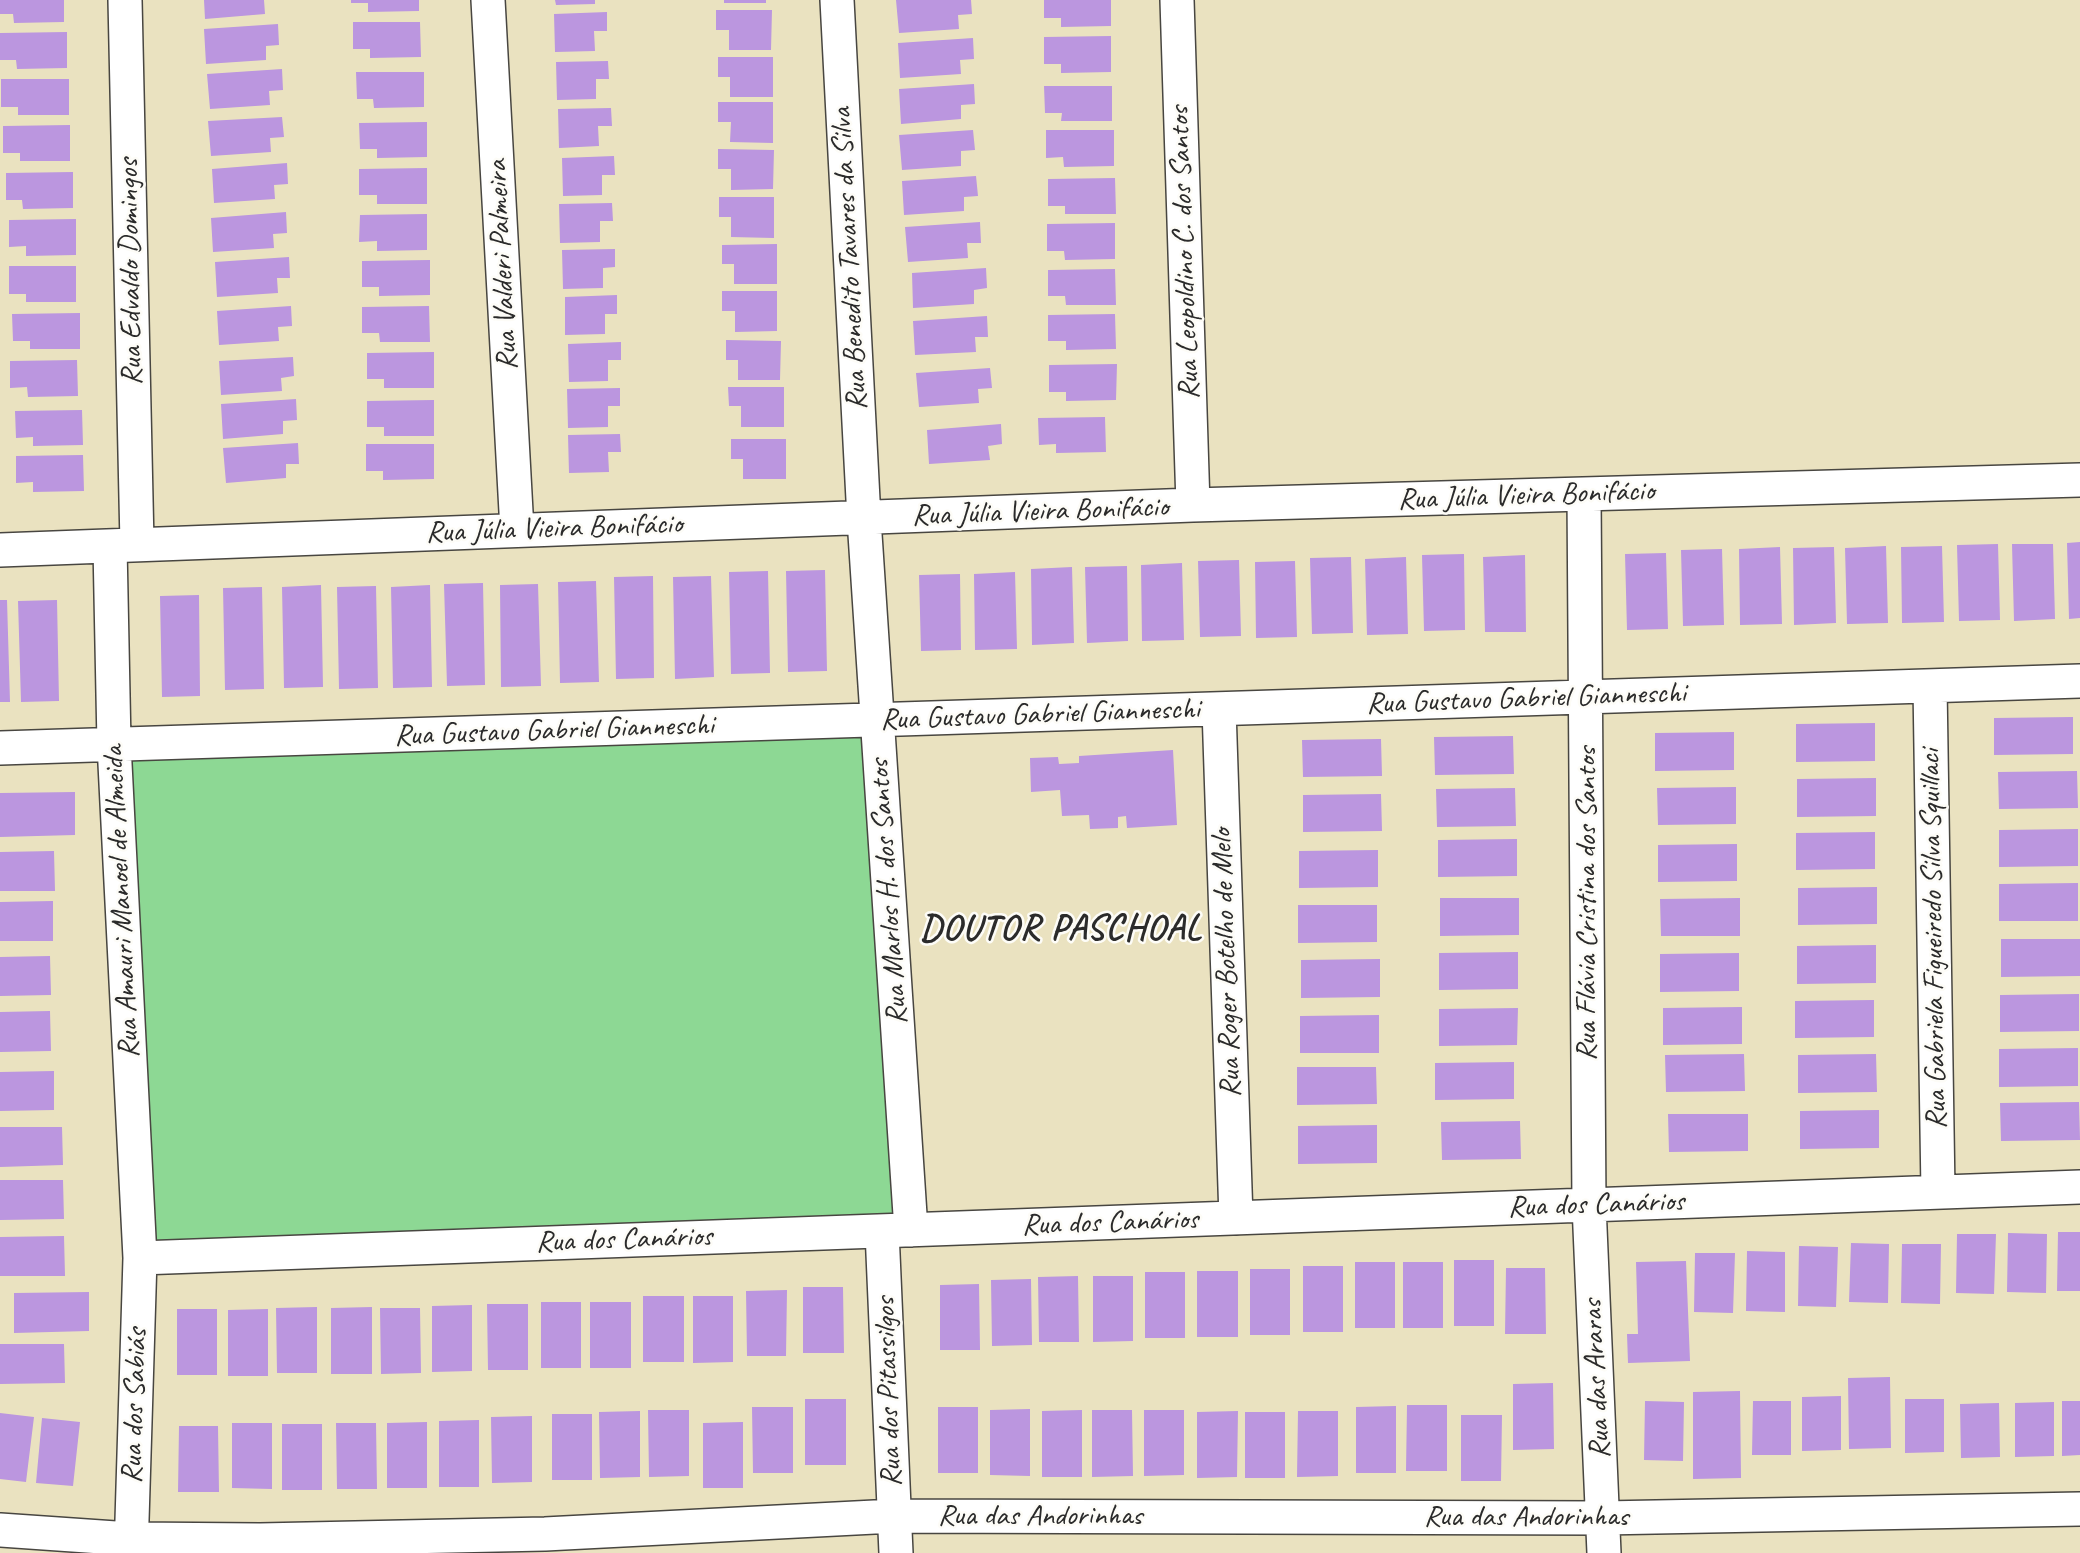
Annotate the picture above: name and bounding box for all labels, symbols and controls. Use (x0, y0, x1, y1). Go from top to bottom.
street label: Rua Leopoldino C. dos Santos (1162, 106, 1208, 400)
street label: Rua Benedito Tavares da Silva (824, 107, 876, 411)
street label: Rua Edvaldo Domingos (111, 158, 151, 386)
street label: Rua Valderi Palmeira (480, 159, 526, 371)
street label: Rua Júlia Vieira Bonifácio (1397, 474, 1655, 518)
street label: Rua Júlia Vieira Bonifácio (911, 490, 1169, 534)
street label: Rua Júlia Vieira Bonifácio (425, 507, 683, 551)
street label: Rua Gustavo Gabriel Gianneschi (1365, 675, 1687, 723)
street label: Rua Gustavo Gabriel Gianneschi (879, 691, 1201, 739)
street label: Rua Gustavo Gabriel Gianneschi (393, 707, 715, 755)
street label: Rua Amauri Manoel de Almeida (96, 745, 148, 1059)
street label: Rua Flávia Cristina dos Santos (1569, 747, 1605, 1061)
street label: Rua Gabriela Figueiredo Silva Squillaci (1913, 749, 1955, 1129)
street label: Rua Marlos H. dos Santos (862, 758, 916, 1026)
street label: Rua Roger Botelho de Melo (1204, 828, 1250, 1098)
district label: DOUTOR PASCHOAL (921, 908, 1201, 952)
street label: Rua dos Canários (1507, 1184, 1685, 1226)
street label: Rua dos Canários (1021, 1202, 1199, 1244)
street label: Rua dos Canários (535, 1219, 713, 1261)
street label: Rua dos Pitassilgos (868, 1296, 910, 1488)
street label: Rua das Araras (1575, 1298, 1619, 1460)
street label: Rua dos Sabiás (114, 1328, 156, 1484)
street label: Rua das Andorinhas (938, 1498, 1142, 1534)
street label: Rua das Andorinhas (1424, 1499, 1628, 1535)

